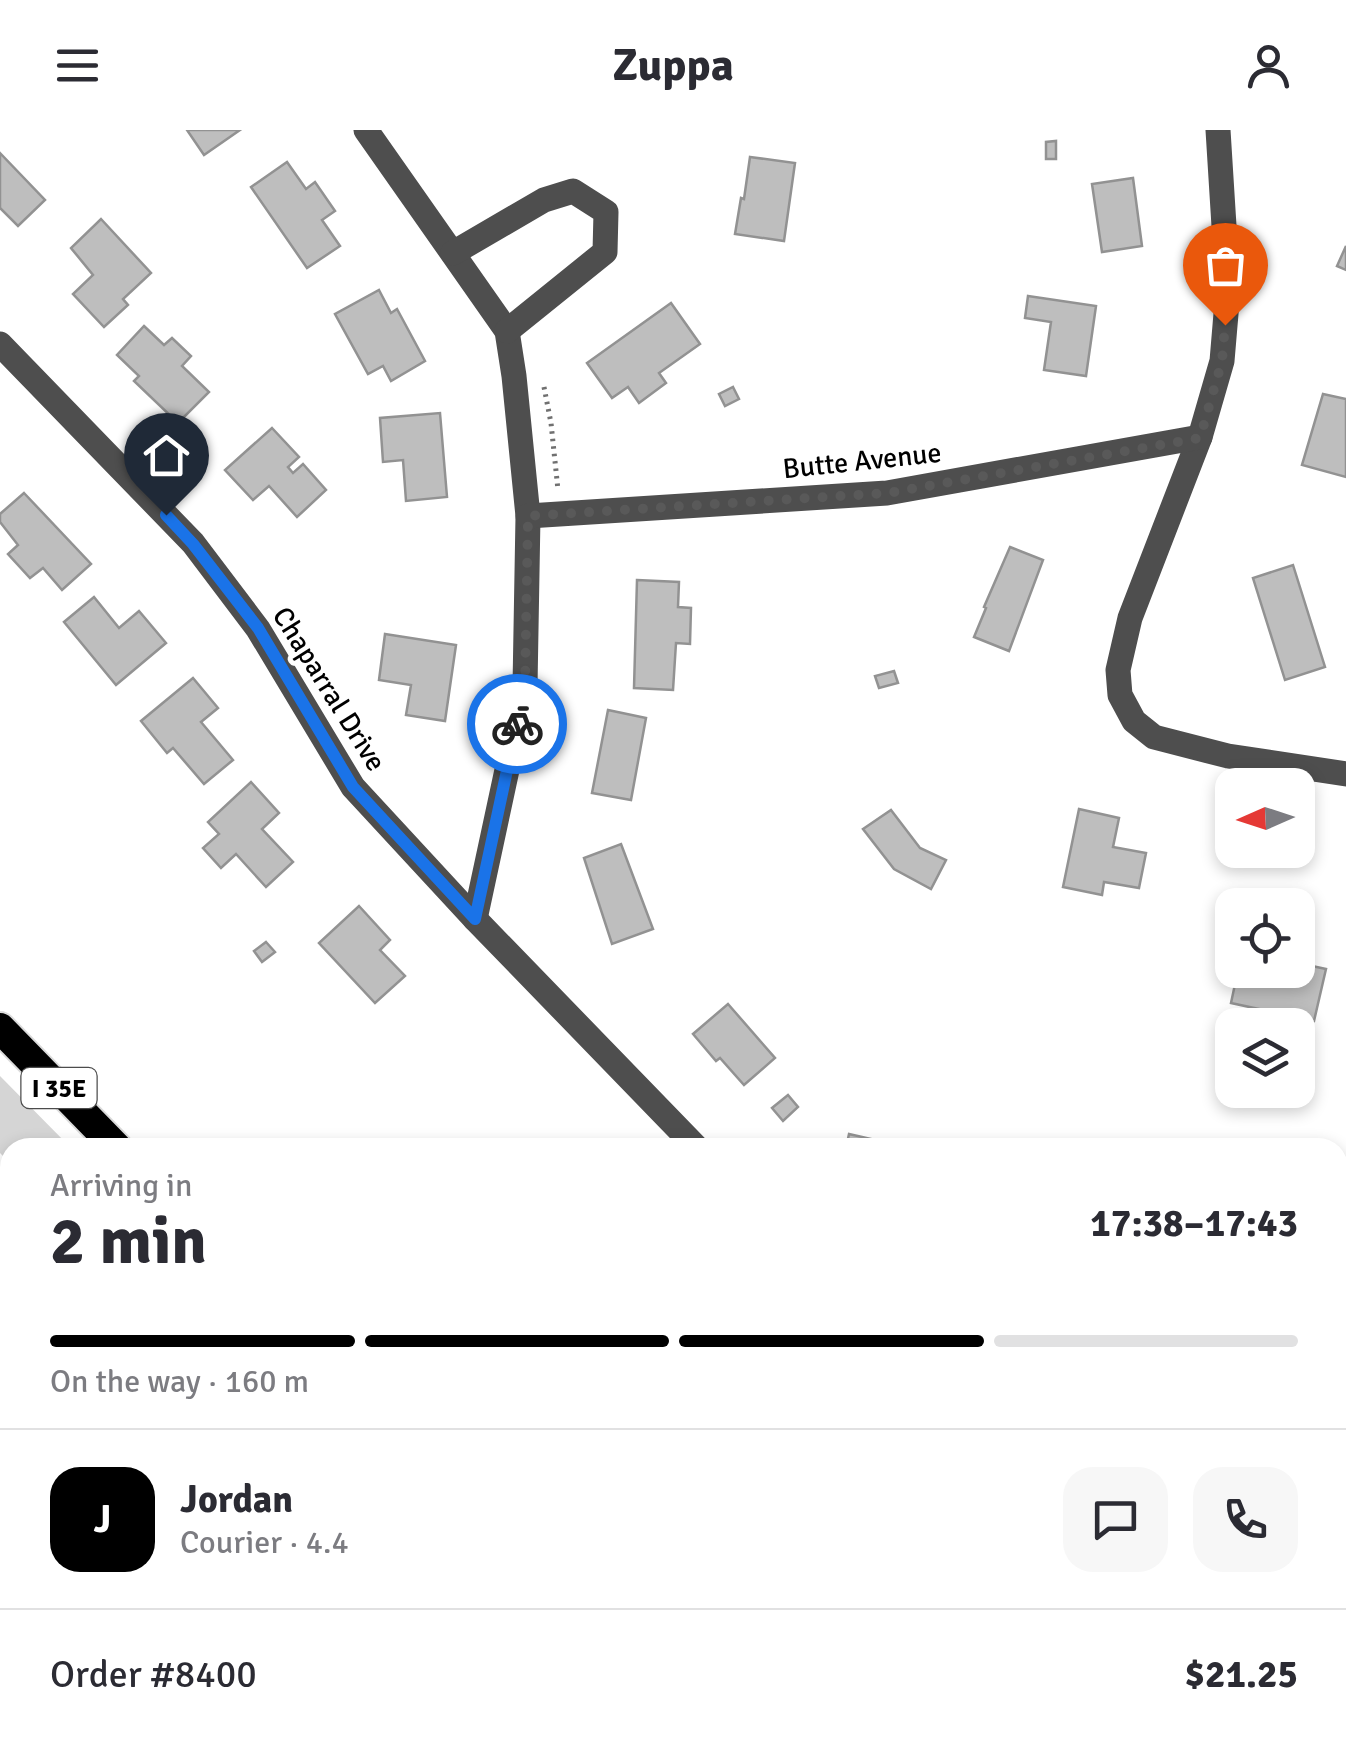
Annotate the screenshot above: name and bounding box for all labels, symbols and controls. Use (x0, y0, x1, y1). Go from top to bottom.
icon: menu (50, 38, 105, 93)
text: Zuppa (612, 38, 734, 93)
icon: person (1241, 38, 1296, 93)
pin (1183, 223, 1268, 326)
icon: bag (1198, 238, 1253, 293)
pin (124, 413, 209, 516)
icon: home (139, 428, 194, 483)
street label: Butte Avenue (781, 436, 943, 486)
street label: Chaparral Drive (265, 601, 393, 777)
courier (467, 674, 567, 774)
icon: bike (490, 697, 545, 752)
north arrow (1215, 768, 1315, 868)
map controls (1215, 768, 1315, 1108)
button: locate (1215, 888, 1315, 988)
button: layers (1215, 1008, 1315, 1108)
road number: I 35E (22, 1068, 96, 1108)
text: Arriving in (50, 1166, 192, 1205)
text: 17:38–17:43 (1090, 1200, 1298, 1247)
text: 2 min (50, 1202, 207, 1282)
text: On the way · 160 m (50, 1362, 309, 1401)
button: chat (1063, 1467, 1168, 1572)
button: phone (1193, 1467, 1298, 1572)
text: Jordan (180, 1476, 293, 1523)
text: J (94, 1496, 111, 1543)
text: Courier · 4.4 (180, 1523, 349, 1562)
text: Order #8400 (50, 1651, 257, 1698)
text: $21.25 (1185, 1651, 1298, 1698)

